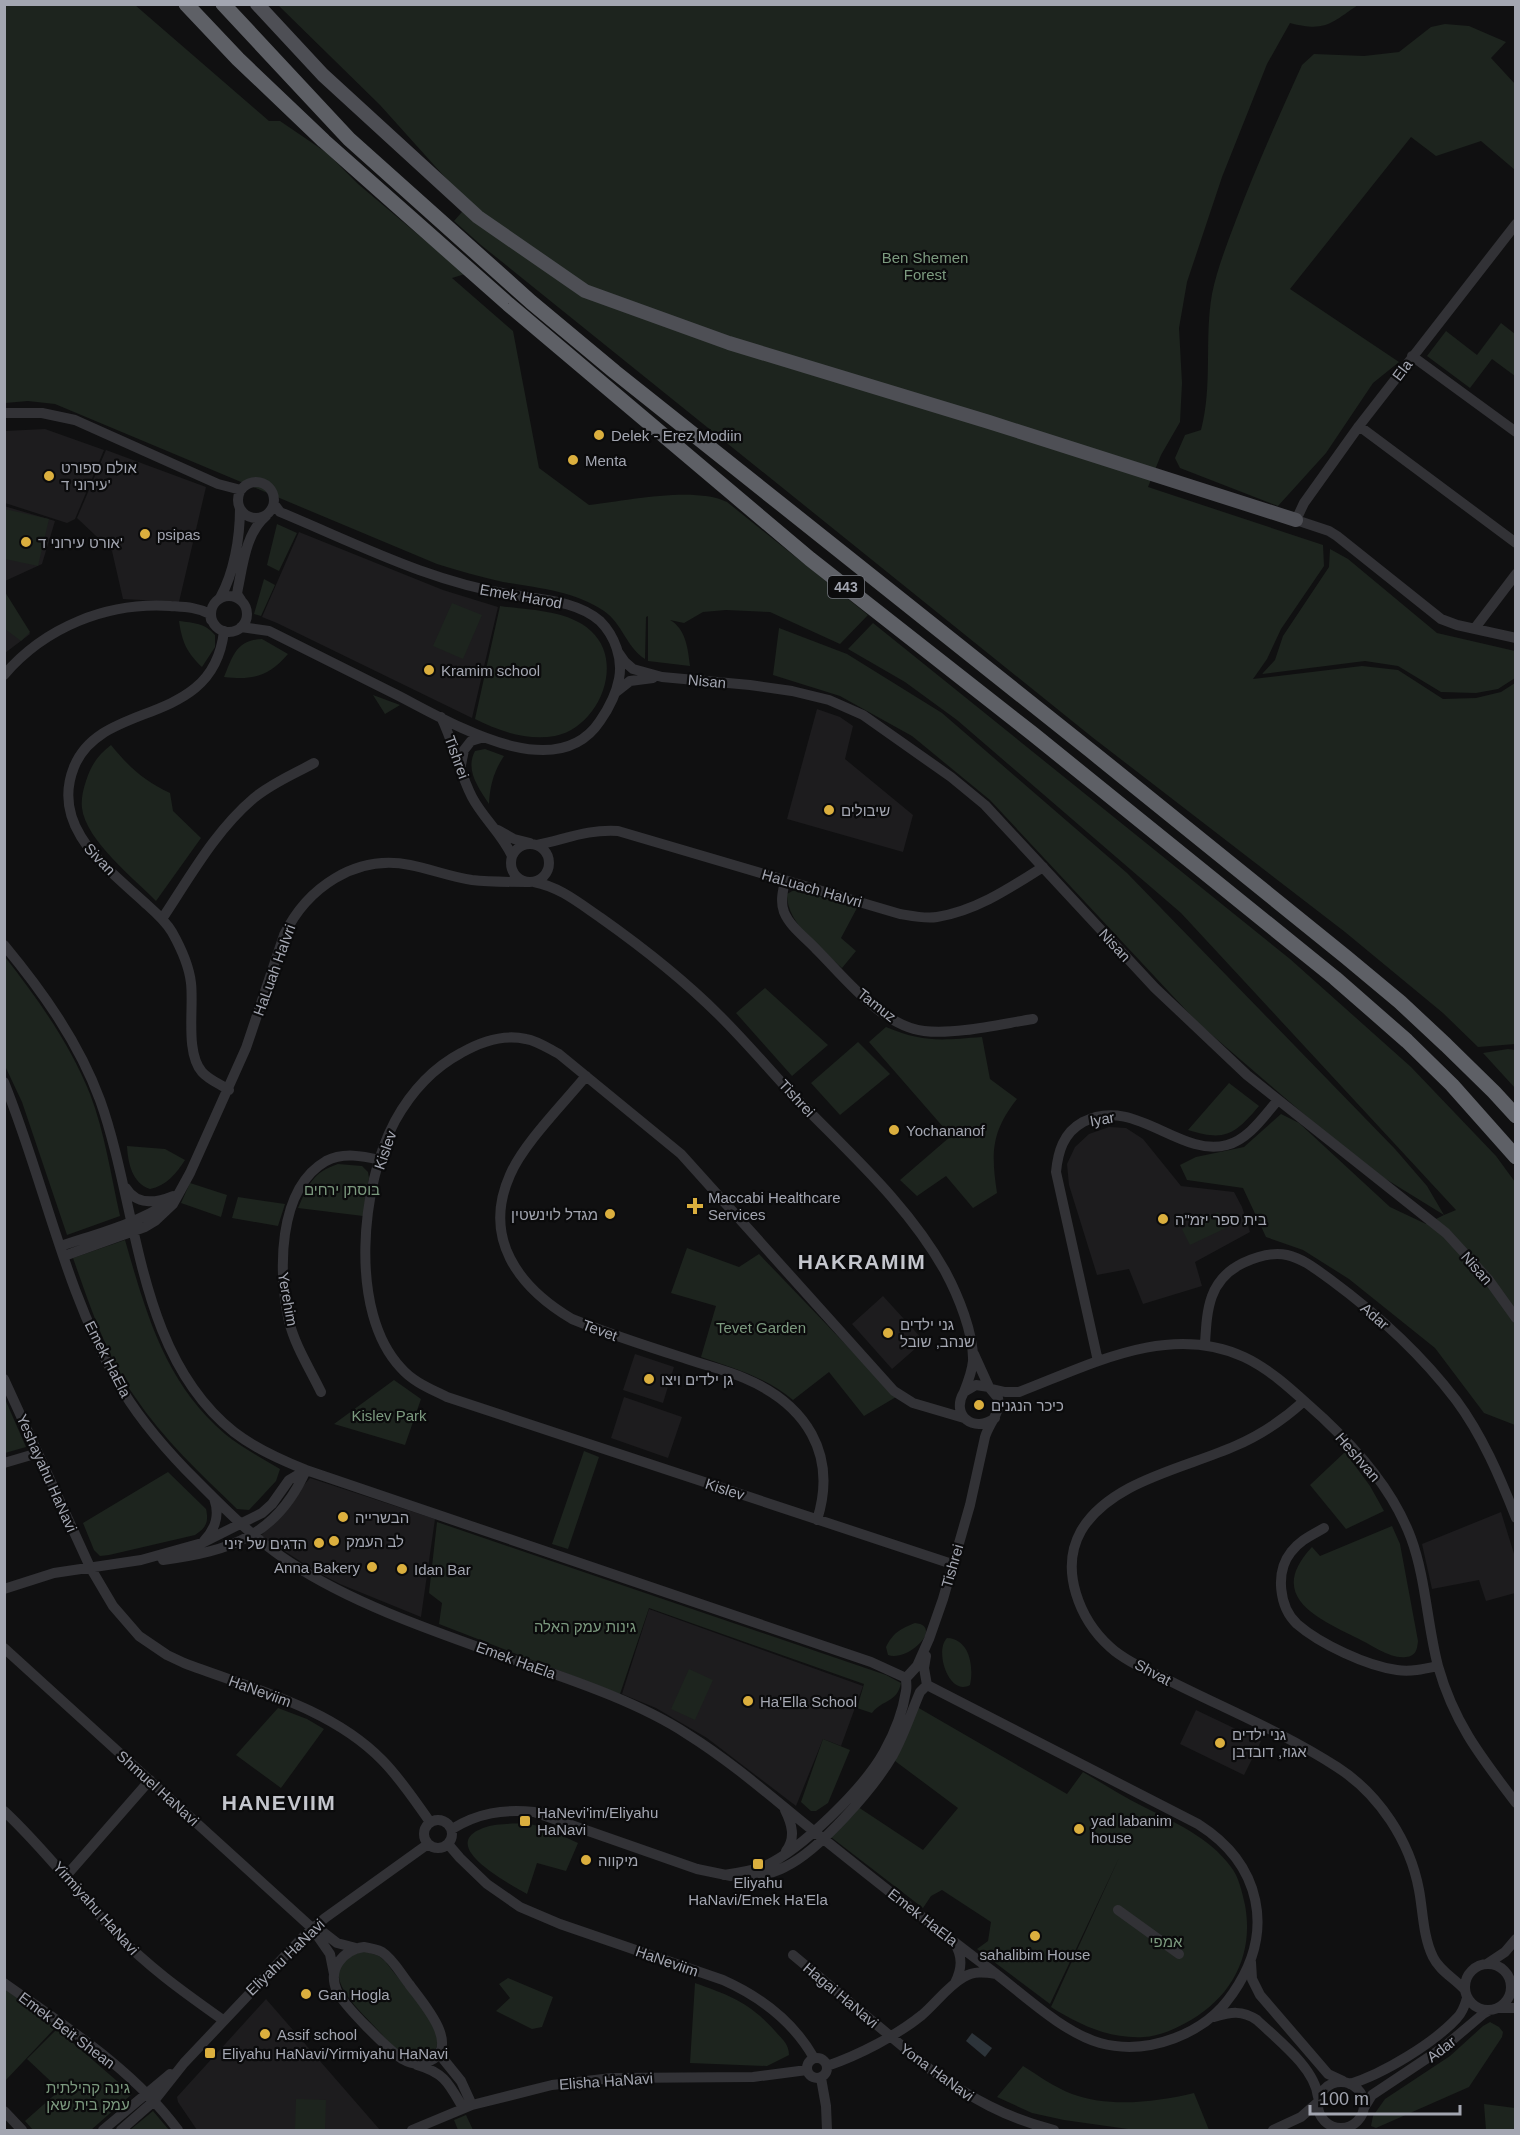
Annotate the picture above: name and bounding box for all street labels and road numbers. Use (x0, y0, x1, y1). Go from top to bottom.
street label: Ela (1389, 356, 1416, 384)
road number: 443 (828, 576, 864, 598)
street label: Emek Harod (478, 580, 564, 612)
street label: Nisan (687, 671, 727, 691)
street label: Tishrei (441, 733, 473, 781)
street label: Sivan (81, 840, 119, 878)
street label: HaLuach HaIvri (760, 866, 864, 910)
street label: HaLuah HaIvri (250, 922, 298, 1018)
street label: Nisan (1096, 925, 1134, 965)
street label: Tamuz (854, 985, 900, 1025)
street label: Tishrei (776, 1076, 818, 1120)
street label: Iyar (1088, 1108, 1116, 1130)
street label: Kislev (370, 1128, 400, 1172)
street label: Nisan (1458, 1248, 1496, 1288)
street label: Yerehim (275, 1271, 301, 1327)
street label: Adar (1357, 1299, 1393, 1333)
street label: Tevet (580, 1316, 621, 1344)
street label: Emek HaEla (82, 1318, 135, 1401)
street label: Yeshayahu HaNavi (13, 1412, 81, 1534)
street label: Heshvan (1332, 1429, 1384, 1485)
street label: Kislev (703, 1475, 747, 1503)
street label: Tishrei (938, 1542, 966, 1590)
street label: Emek HaEla (474, 1638, 559, 1682)
street label: Shvat (1132, 1655, 1175, 1689)
street label: HaNeviim (227, 1672, 293, 1710)
street label: Shmuel HaNavi (114, 1747, 202, 1829)
street label: Yirmiyahu HaNavi (50, 1858, 142, 1958)
street label: Emek HaEla (885, 1885, 962, 1950)
street label: Eliyahu HaNavi (242, 1915, 328, 1999)
street label: HaNeviim (633, 1942, 701, 1980)
street label: Hagai HaNavi (800, 1959, 882, 2031)
street label: Emek Beit Shean (16, 1988, 118, 2072)
street label: Adar (1423, 2033, 1459, 2065)
street label: Yona HaNavi (897, 2040, 977, 2104)
street label: Elisha HaNavi (558, 2069, 654, 2093)

